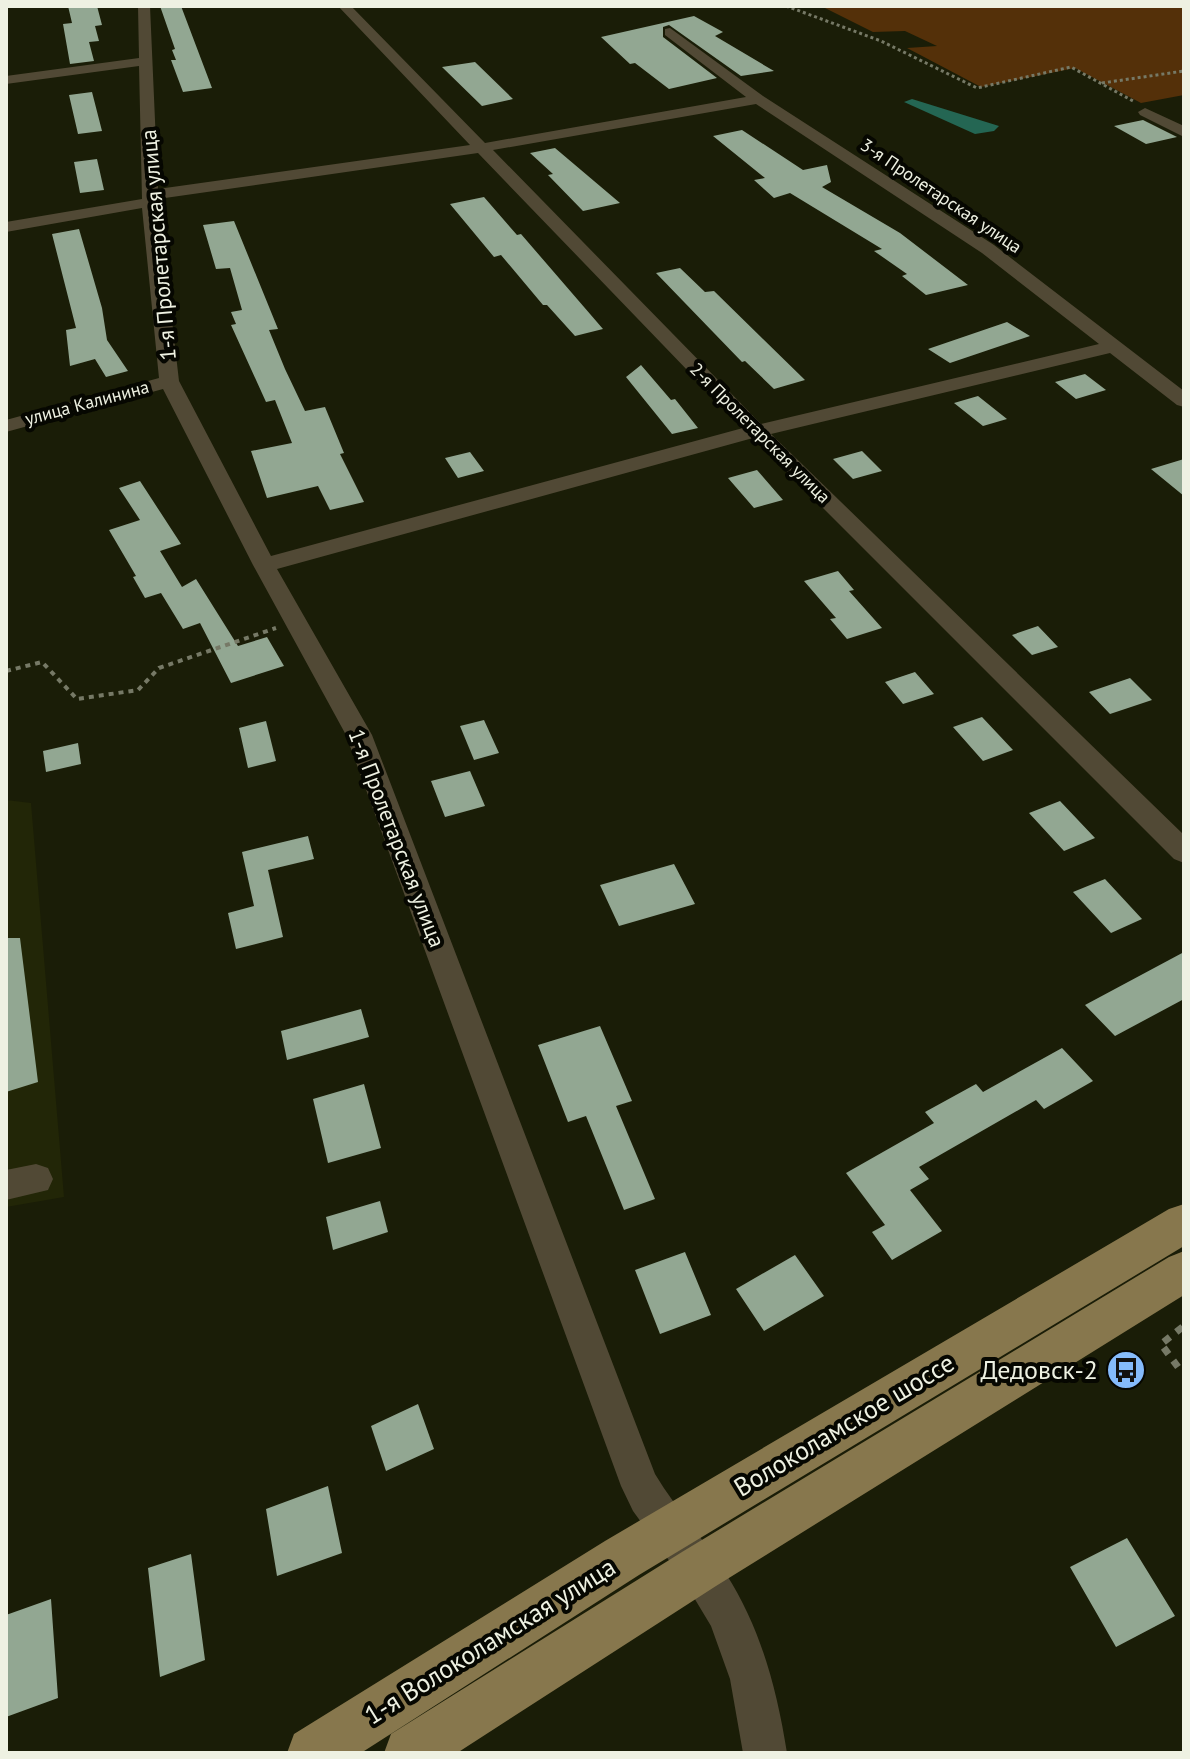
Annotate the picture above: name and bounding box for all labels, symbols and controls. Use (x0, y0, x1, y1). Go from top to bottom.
street label: 1-я Пролетарская улица (134, 128, 182, 362)
street label: 3-я Пролетарская улица (856, 133, 1026, 258)
street label: 2-я Пролетарская улица (685, 357, 836, 508)
street label: улица Калинина (22, 375, 151, 430)
street label: 1-я Пролетарская улица (342, 725, 452, 951)
street label: Волоколамское шоссе (728, 1346, 960, 1503)
bus stop icon: Дедовск-2 (1105, 1349, 1147, 1391)
place label: Дедовск-2 (980, 1353, 1098, 1386)
street label: 1-я Волоколамская улица (358, 1550, 621, 1731)

